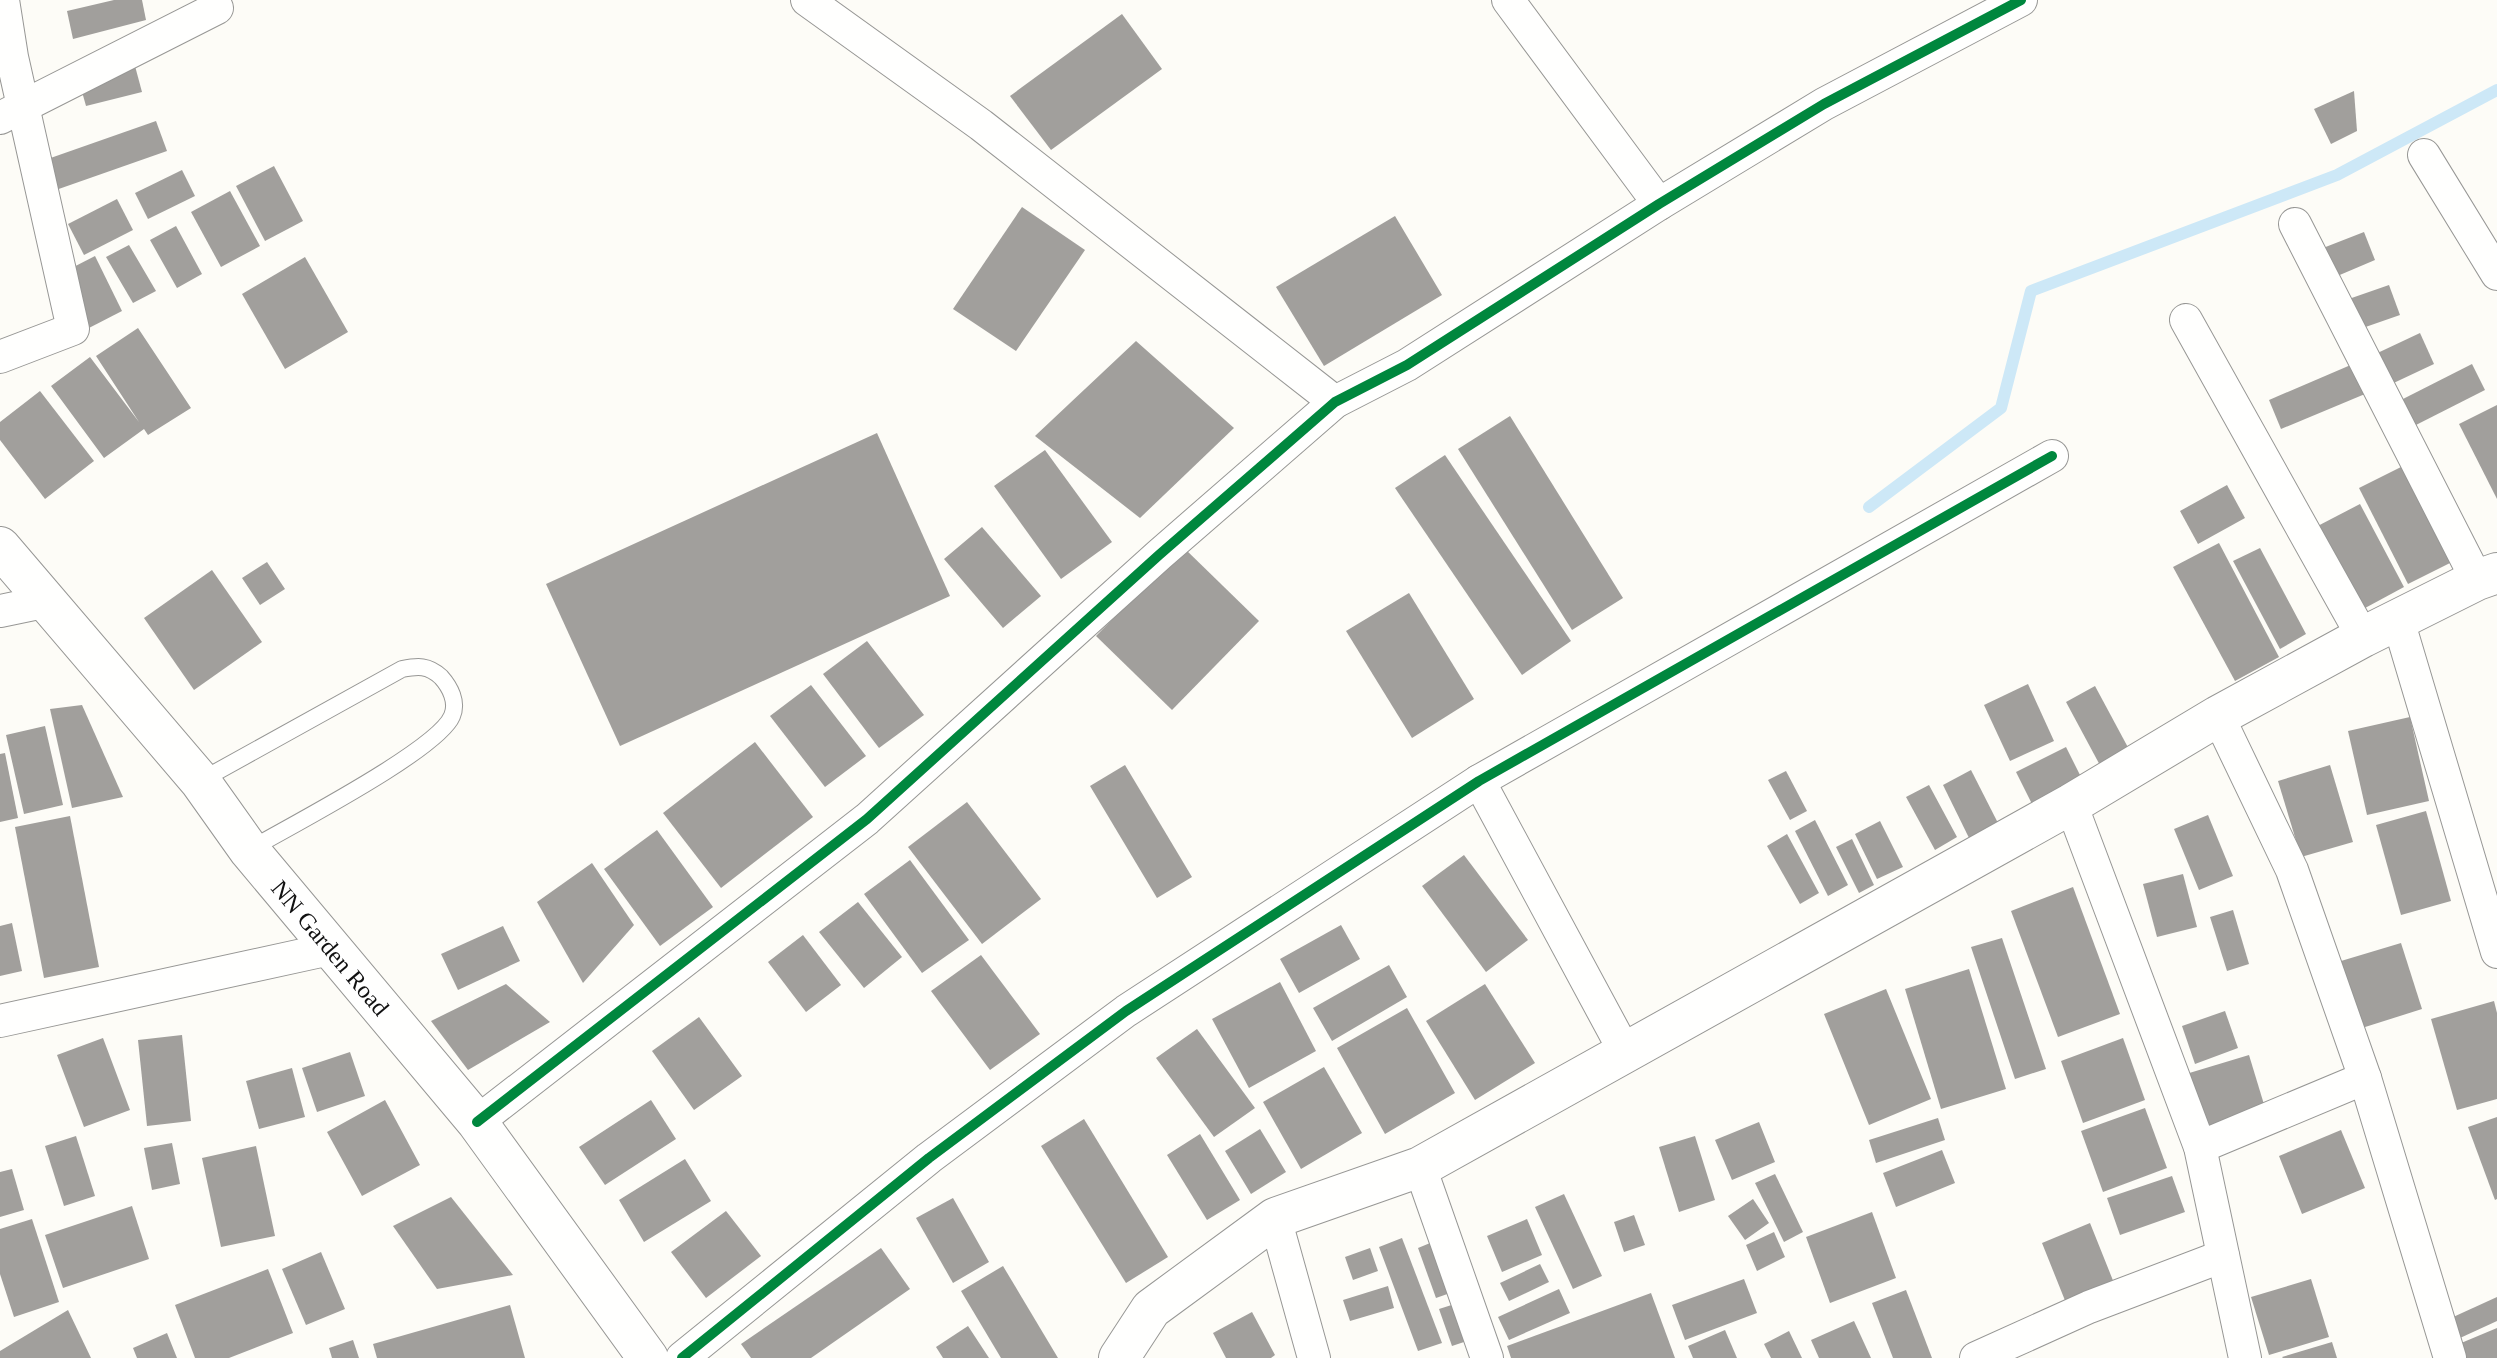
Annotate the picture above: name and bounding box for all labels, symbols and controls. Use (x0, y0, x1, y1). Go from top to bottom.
street label: NN Garden Road (266, 875, 394, 1021)

